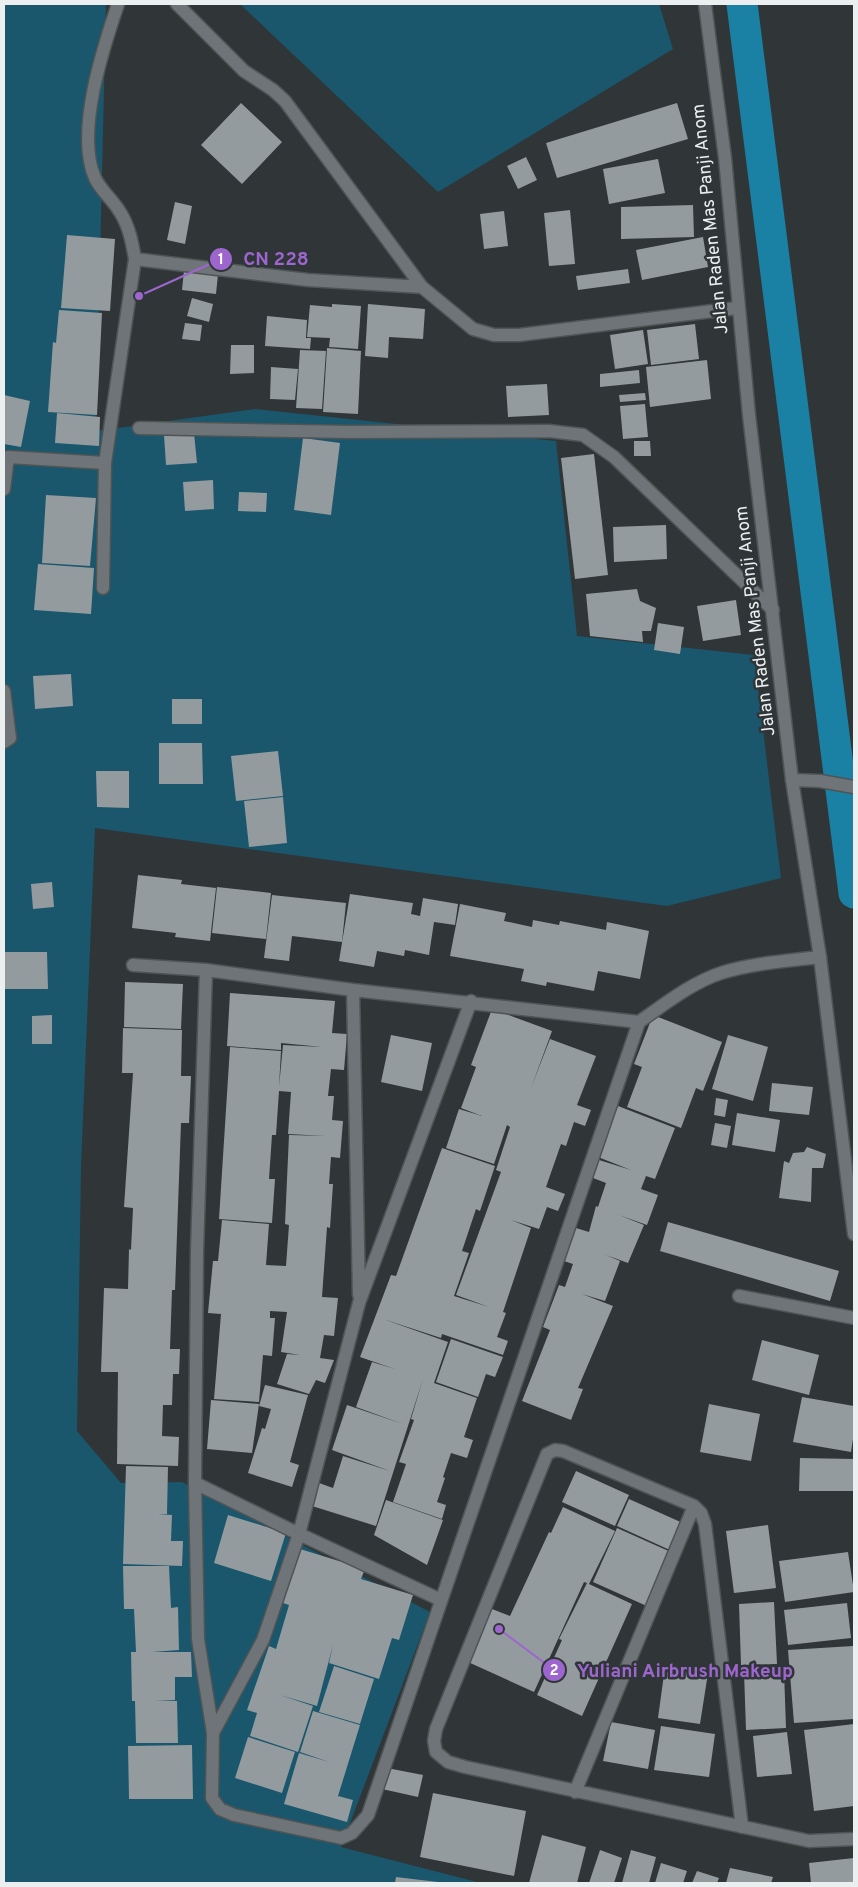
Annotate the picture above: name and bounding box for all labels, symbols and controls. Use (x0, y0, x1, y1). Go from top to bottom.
street label: Jalan Raden Mas Panji Anom (687, 102, 735, 336)
callout: CN 228 (209, 242, 319, 276)
text: CN 228 (243, 248, 309, 272)
text: 1 (218, 251, 224, 270)
street label: Jalan Raden Mas Panji Anom (730, 505, 782, 737)
callout: Yuliani Airbrush Makeup (542, 1653, 803, 1687)
text: Yuliani Airbrush Makeup (577, 1660, 793, 1684)
text: 2 (549, 1662, 559, 1681)

